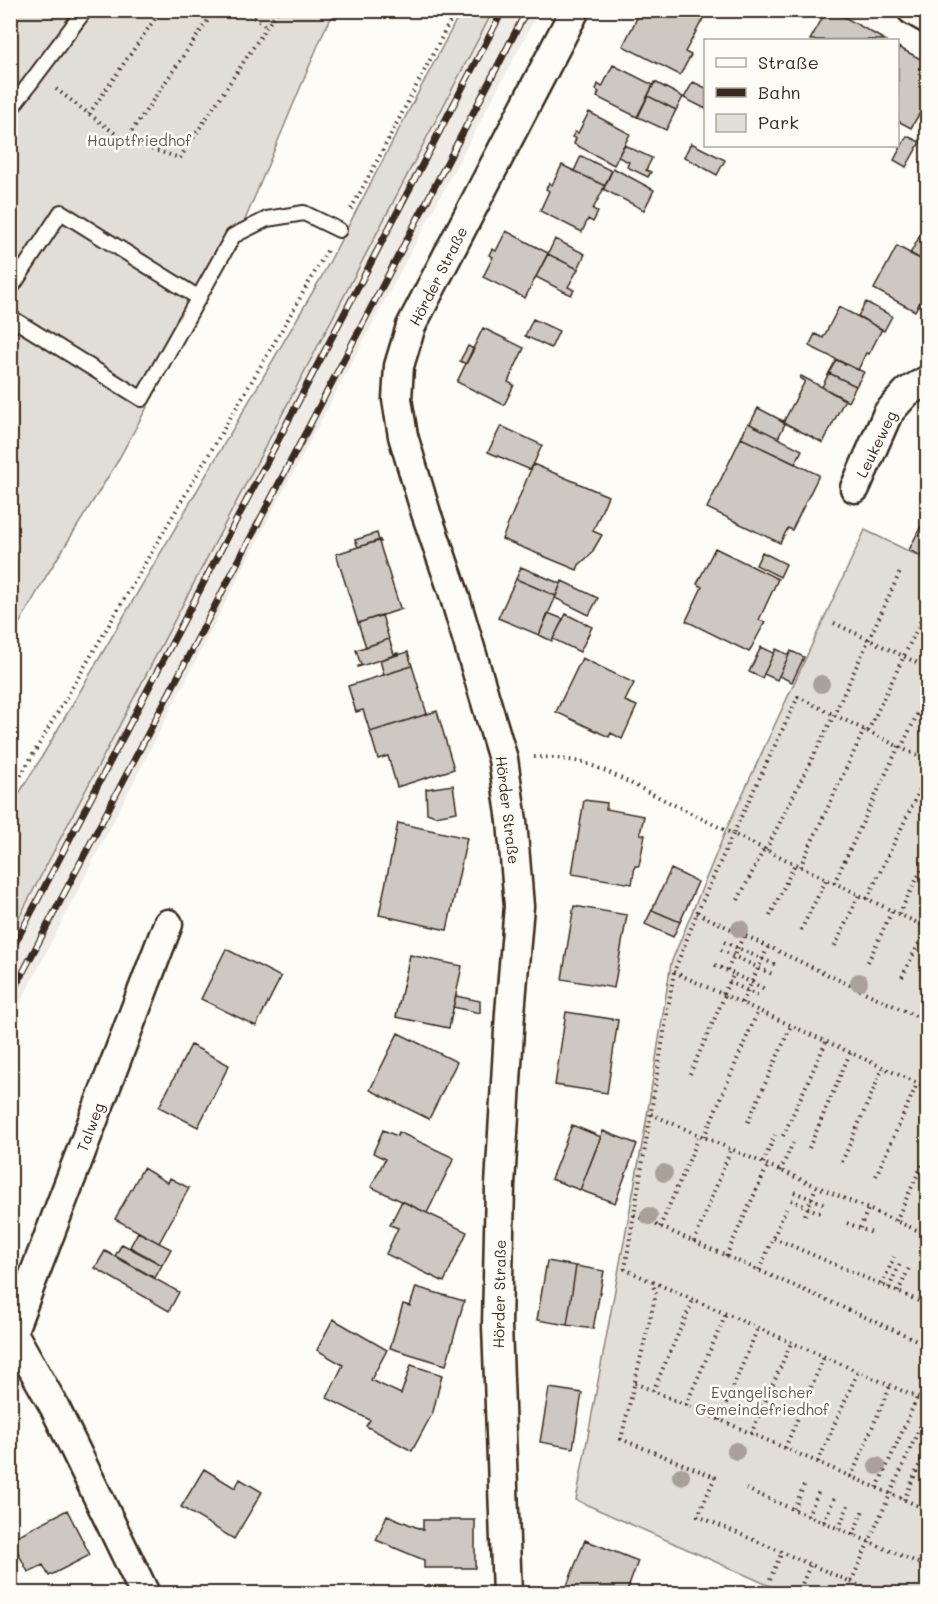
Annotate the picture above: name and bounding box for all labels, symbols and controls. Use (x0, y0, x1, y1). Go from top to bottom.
legend (704, 39, 899, 147)
text: Straße (758, 50, 819, 74)
text: Bahn (758, 80, 801, 104)
text: Park (758, 110, 799, 134)
park label: Hauptfriedhof (87, 130, 192, 150)
street label: Hörder Straße (404, 223, 472, 329)
street label: Leukeweg (851, 407, 901, 481)
street label: Hörder Straße (491, 755, 525, 865)
street label: Talweg (72, 1099, 109, 1154)
street label: Hörder Straße (488, 1239, 510, 1349)
park label: Evangelischer Gemeindefriedhof (695, 1382, 830, 1419)

